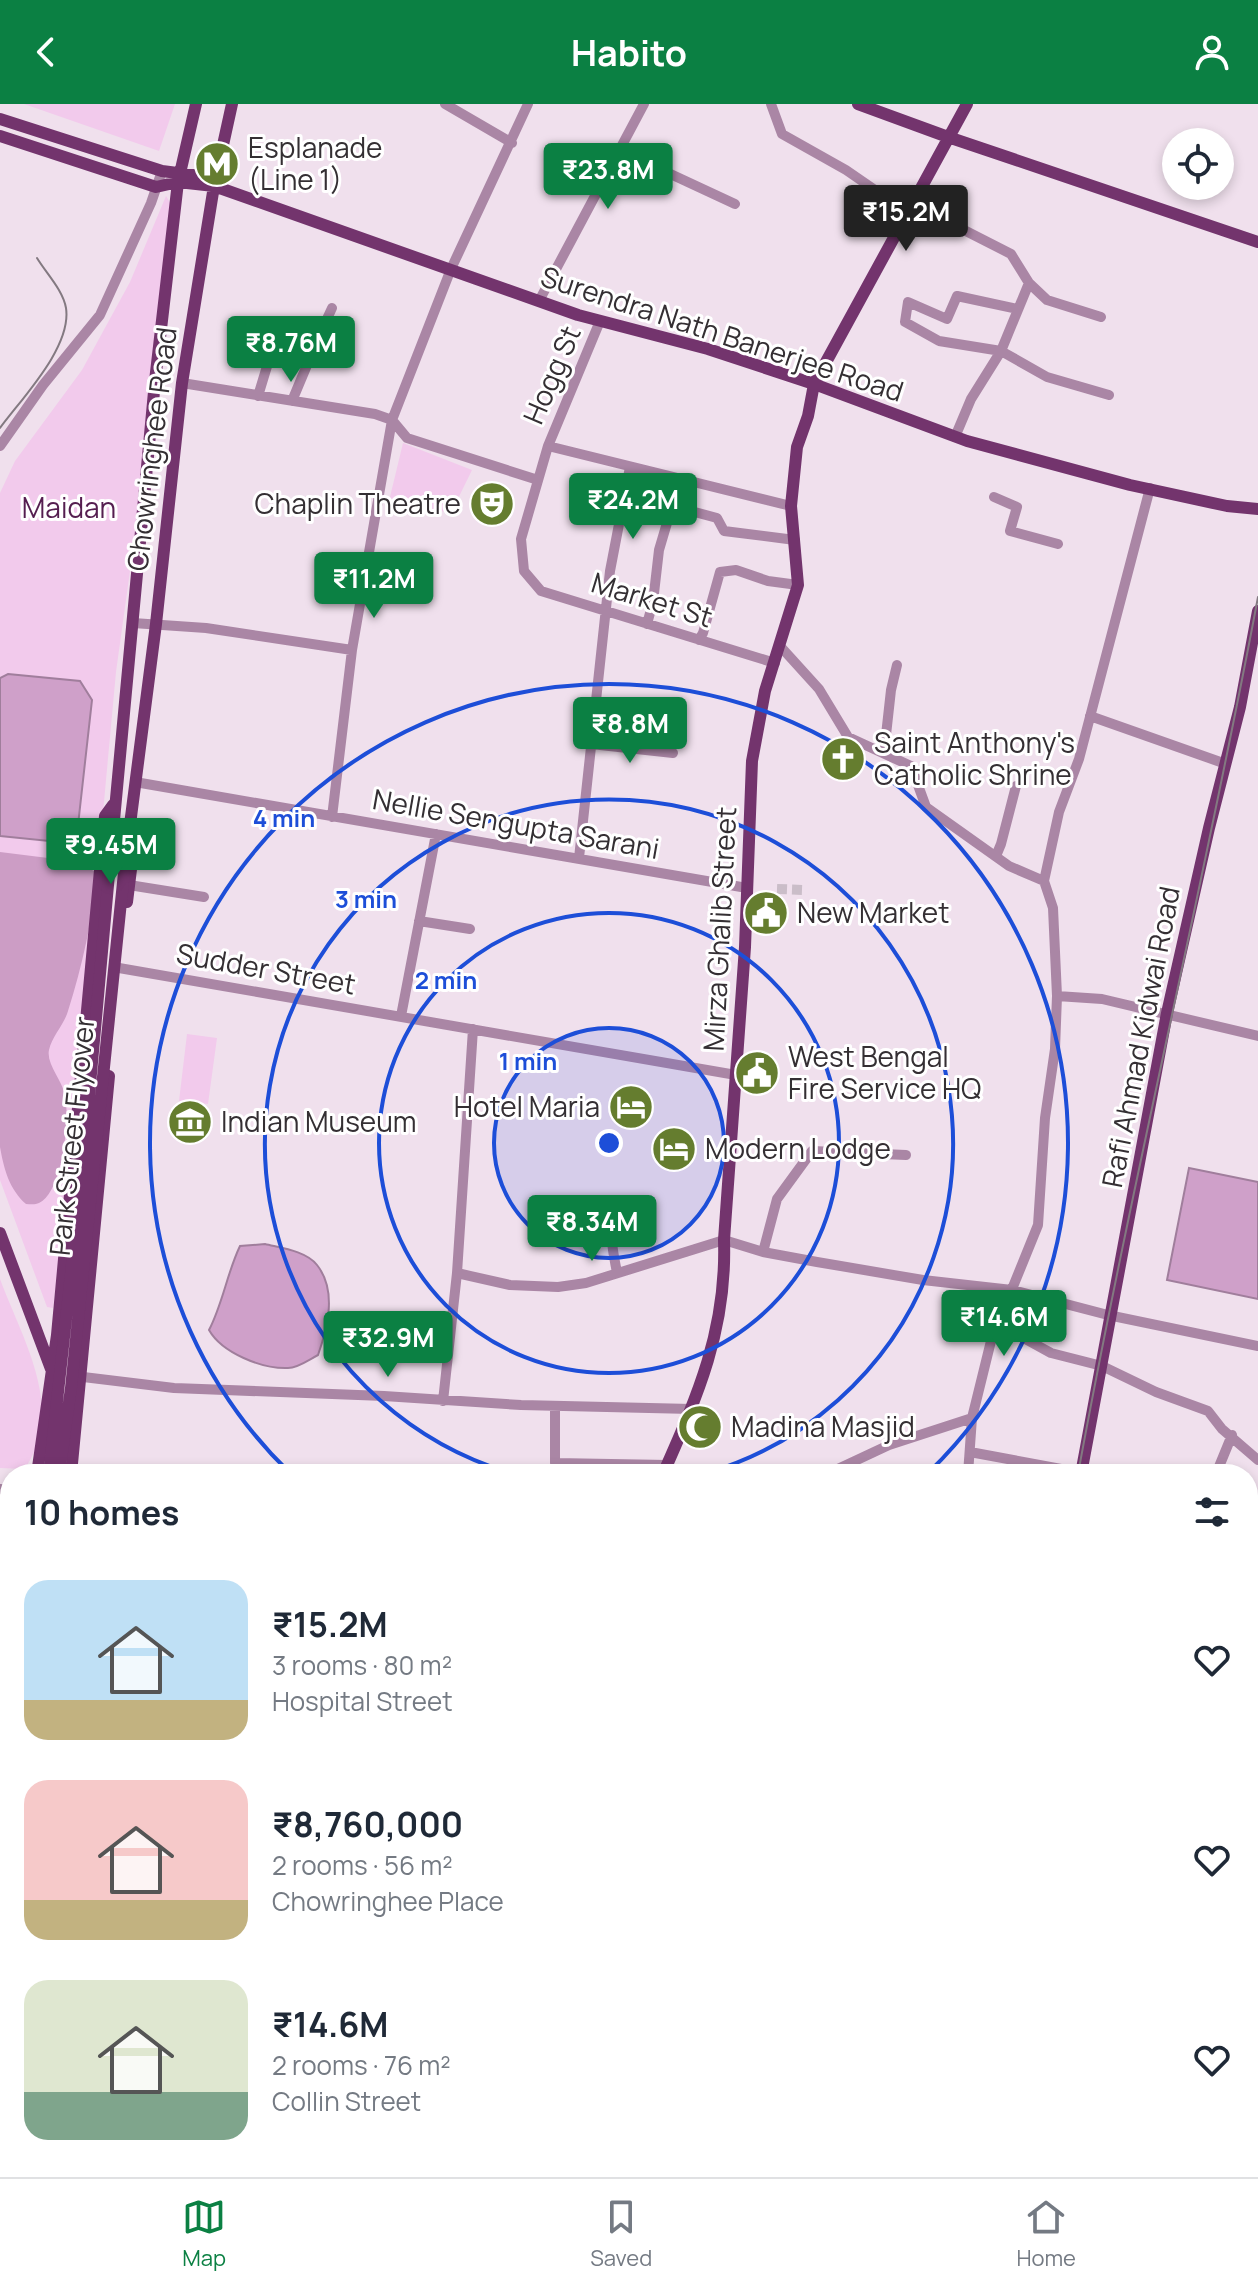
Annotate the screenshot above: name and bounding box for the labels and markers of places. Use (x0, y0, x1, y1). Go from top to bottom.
place label: Esplanade (Line 1) (248, 128, 382, 198)
metro station icon: Esplanade (Line 1) (193, 140, 241, 188)
pin: ₹23.8M (543, 143, 673, 211)
pin: ₹15.2M (841, 185, 971, 253)
pin: ₹8.76M (226, 316, 356, 384)
pin: ₹24.2M (568, 473, 698, 541)
theatre icon: Chaplin Theatre (468, 480, 516, 528)
place label: Chaplin Theatre (255, 484, 461, 522)
pin: ₹11.2M (309, 552, 439, 620)
pin: ₹8.8M (574, 697, 686, 765)
place label: Saint Anthony's Catholic Shrine (874, 723, 1075, 793)
church icon: Saint Anthony's Catholic Shrine (819, 735, 867, 783)
pin: ₹9.45M (46, 818, 176, 886)
public building icon: New Market (742, 889, 790, 937)
place label: New Market (797, 893, 949, 931)
place label: West Bengal Fire Service HQ (788, 1037, 981, 1107)
public building icon: West Bengal Fire Service HQ (733, 1049, 781, 1097)
hotel icon: Hotel Maria (607, 1083, 655, 1131)
place label: Hotel Maria (454, 1087, 600, 1125)
museum icon: Indian Museum (166, 1098, 214, 1146)
place label: Indian Museum (221, 1102, 417, 1140)
hotel icon: Modern Lodge (650, 1125, 698, 1173)
centre of rings (595, 1129, 623, 1157)
place label: Modern Lodge (705, 1129, 891, 1167)
pin: ₹8.34M (527, 1195, 657, 1263)
pin: ₹14.6M (939, 1290, 1069, 1358)
pin: ₹32.9M (323, 1311, 453, 1379)
mosque icon: Madina Masjid (676, 1403, 724, 1451)
place label: Madina Masjid (731, 1407, 915, 1445)

